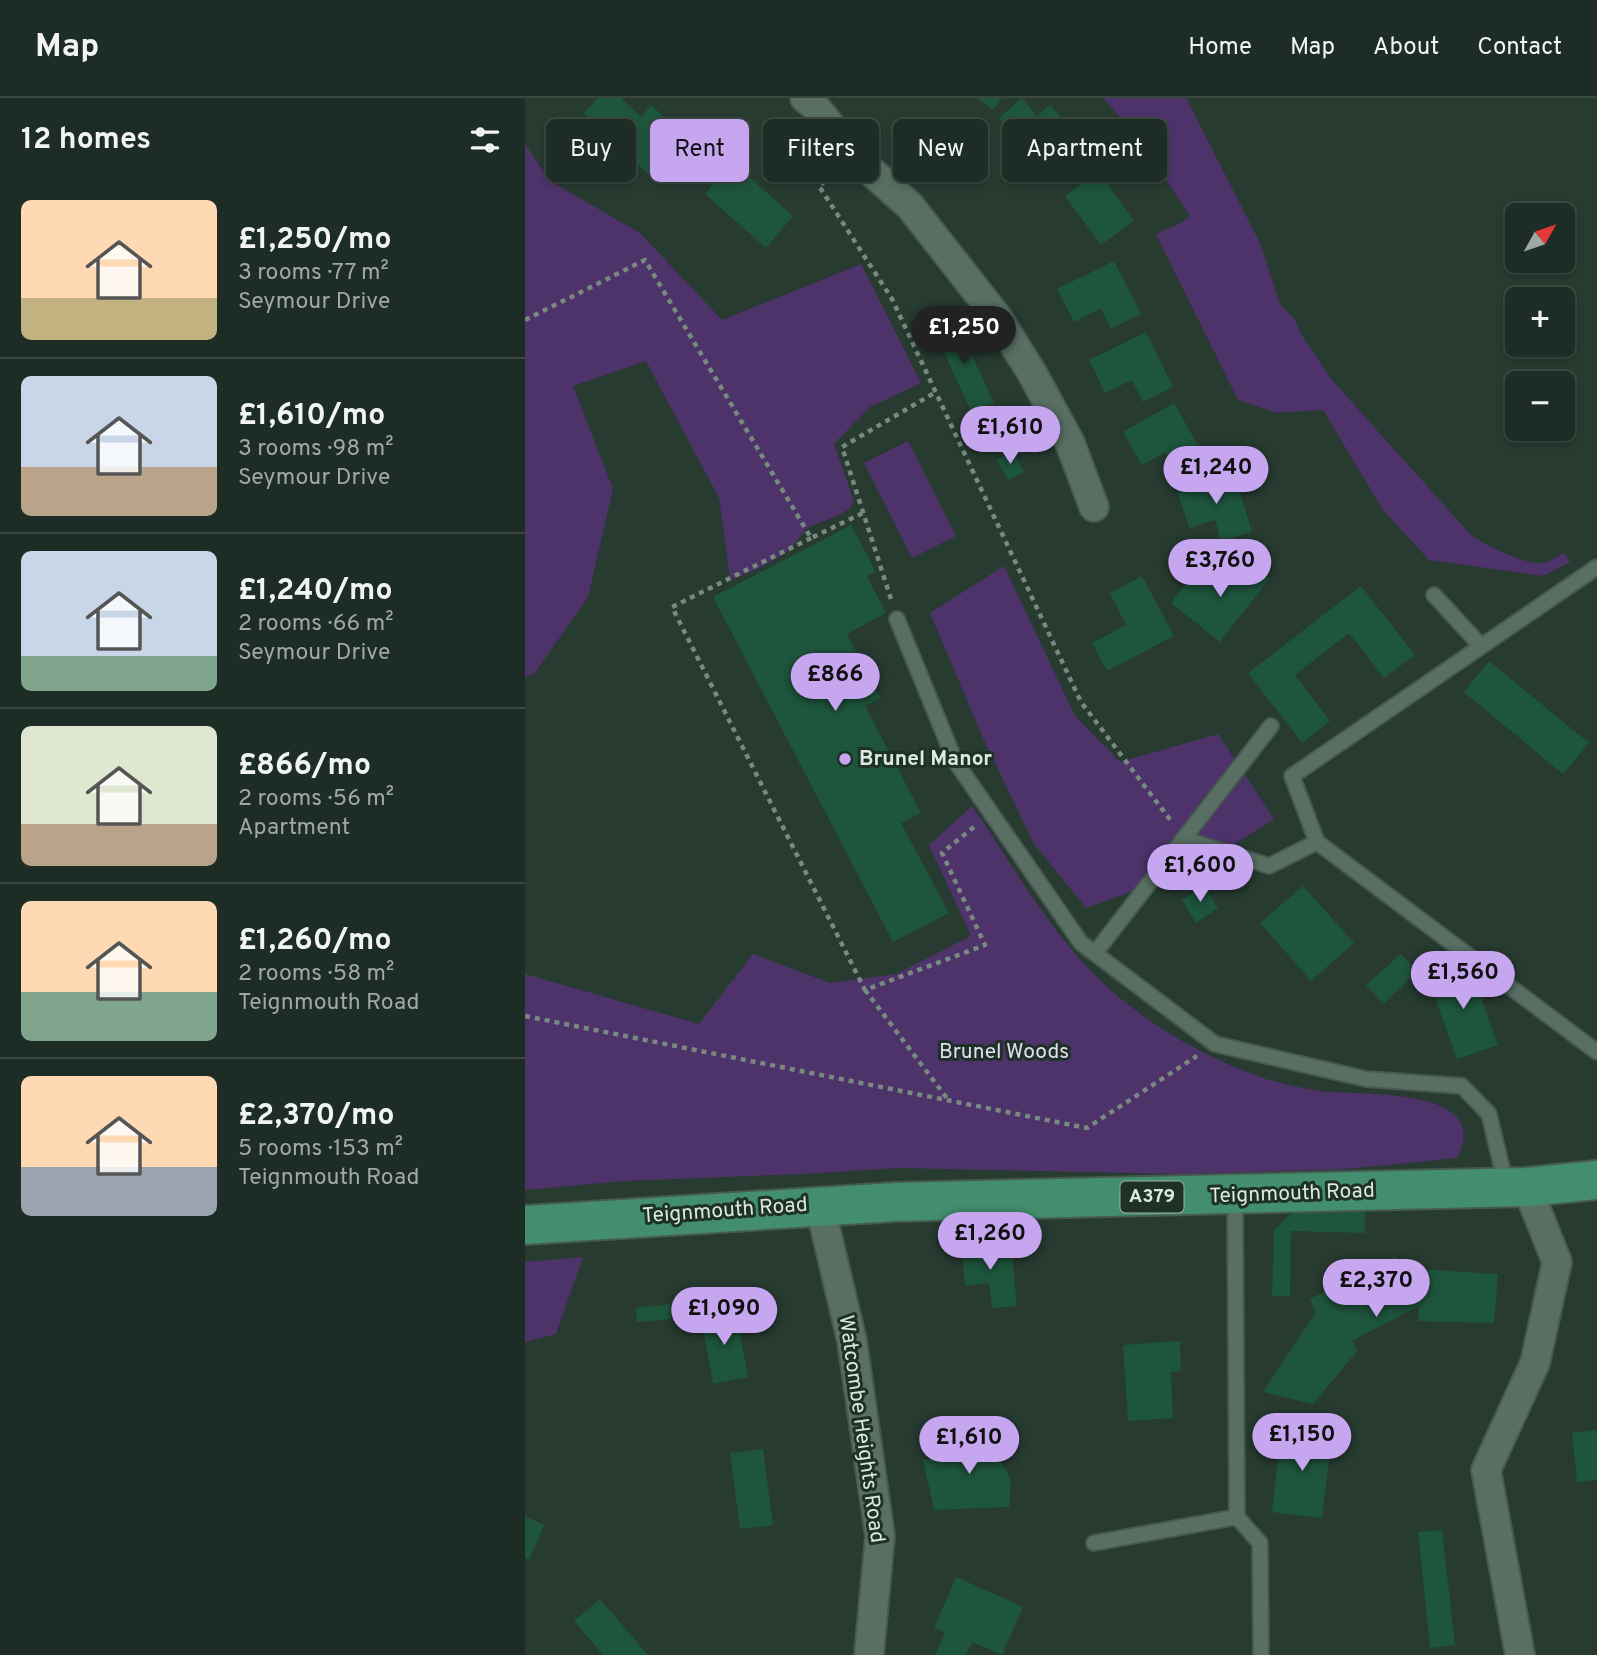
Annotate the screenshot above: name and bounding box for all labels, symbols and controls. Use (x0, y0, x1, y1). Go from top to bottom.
text: Map (35, 27, 99, 69)
text: Home (1188, 33, 1252, 63)
text: Map (1290, 33, 1335, 63)
text: About (1373, 33, 1439, 63)
text: Contact (1477, 33, 1562, 63)
chip: Buy (546, 119, 636, 182)
chip: Rent (650, 119, 749, 182)
chip: Filters (763, 119, 879, 182)
chip: New (893, 119, 988, 182)
chip: Apartment (1002, 119, 1167, 182)
icon: filters (466, 121, 504, 159)
text: 12 homes (21, 122, 151, 159)
north arrow (1505, 203, 1575, 273)
map controls (1505, 203, 1575, 441)
text: £1,250/mo (238, 222, 391, 259)
icon: home (77, 228, 161, 312)
text: 3 rooms · 77 m² (238, 259, 389, 288)
button: + (1505, 287, 1575, 357)
text: Seymour Drive (238, 288, 390, 317)
pin: £1,250 (907, 306, 1021, 366)
text: £1,250 (928, 314, 1000, 343)
button: − (1505, 371, 1575, 441)
text: £1,610/mo (238, 398, 385, 435)
icon: home (77, 404, 161, 488)
pin: £1,610 (953, 406, 1067, 466)
text: £1,610 (976, 414, 1044, 443)
text: 3 rooms · 98 m² (238, 435, 394, 464)
pin: £1,240 (1159, 446, 1273, 506)
text: £1,240 (1179, 454, 1253, 483)
text: Seymour Drive (238, 464, 390, 493)
pin: £3,760 (1163, 540, 1277, 599)
text: £3,760 (1184, 547, 1256, 576)
text: £1,240/mo (238, 573, 392, 610)
icon: home (77, 579, 161, 663)
text: 2 rooms · 66 m² (238, 610, 394, 639)
text: Seymour Drive (238, 639, 390, 668)
pin: £866 (794, 654, 876, 713)
text: £866 (807, 661, 863, 690)
place label: Brunel Manor (859, 746, 992, 773)
text: £866/mo (238, 748, 371, 785)
marker: Brunel Manor (837, 751, 853, 767)
icon: home (77, 754, 161, 838)
text: 2 rooms · 56 m² (238, 785, 394, 814)
text: Apartment (238, 814, 350, 843)
pin: £1,600 (1143, 844, 1257, 904)
text: £1,600 (1163, 852, 1237, 881)
text: £1,260/mo (238, 923, 392, 960)
icon: home (77, 929, 161, 1013)
pin: £1,560 (1406, 951, 1520, 1011)
text: £1,560 (1427, 959, 1499, 988)
text: 2 rooms · 58 m² (238, 960, 394, 989)
text: Teignmouth Road (238, 989, 419, 1018)
park label: Brunel Woods (939, 1039, 1069, 1066)
text: £2,370/mo (238, 1098, 394, 1135)
icon: home (77, 1104, 161, 1188)
text: 5 rooms · 153 m² (238, 1135, 403, 1164)
text: Teignmouth Road (238, 1164, 419, 1193)
street label: Teignmouth Road (1209, 1178, 1375, 1210)
road number: A379 (1121, 1182, 1183, 1212)
street label: Teignmouth Road (641, 1192, 809, 1230)
pin: £1,260 (933, 1212, 1047, 1272)
text: £1,260 (954, 1220, 1026, 1249)
pin: £2,370 (1319, 1260, 1433, 1319)
text: £2,370 (1339, 1267, 1413, 1296)
pin: £1,090 (667, 1288, 781, 1347)
text: £1,090 (687, 1295, 761, 1324)
street label: Watcombe Heights Road (832, 1313, 890, 1545)
pin: £1,150 (1245, 1414, 1359, 1473)
pin: £1,610 (912, 1416, 1026, 1476)
text: £1,150 (1268, 1421, 1336, 1450)
text: £1,610 (935, 1424, 1003, 1453)

